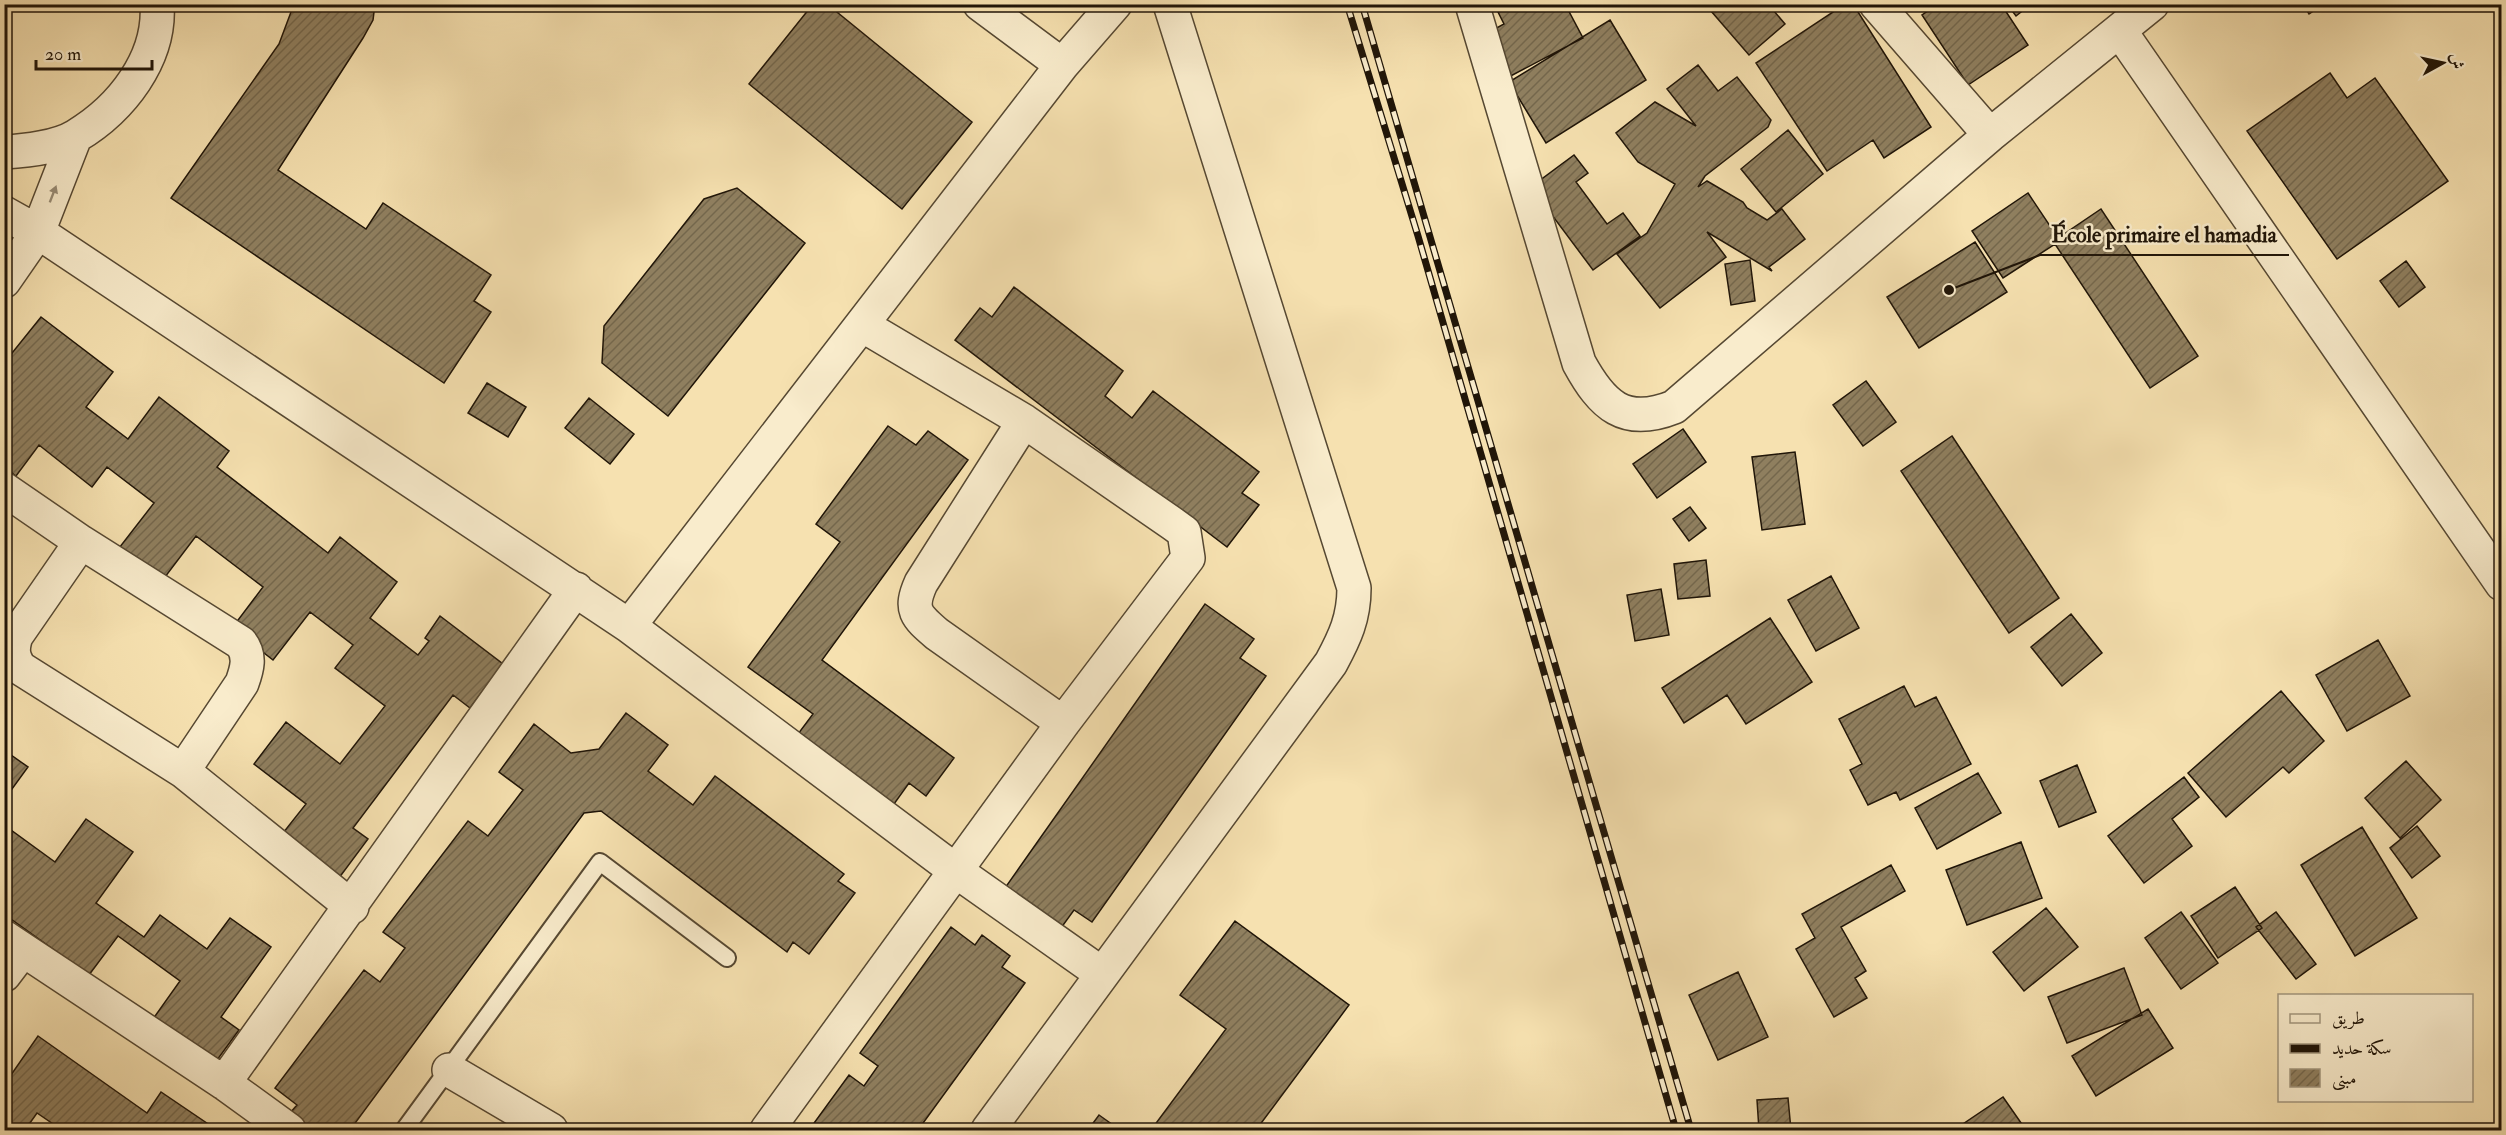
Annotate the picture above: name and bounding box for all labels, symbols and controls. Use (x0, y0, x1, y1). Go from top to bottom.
scale bar (36, 33, 152, 71)
north arrow (2413, 33, 2473, 93)
text: 20 m (45, 43, 81, 66)
text: ش (2446, 52, 2468, 70)
one-way arrow (48, 184, 58, 202)
callout: École primaire el hamadia (2040, 215, 2289, 255)
text: École primaire el hamadia (2051, 219, 2278, 250)
legend (2278, 994, 2473, 1102)
text: طريق (2332, 1007, 2365, 1030)
text: سكة حديد (2332, 1037, 2392, 1060)
text: مبنى (2332, 1067, 2357, 1091)

